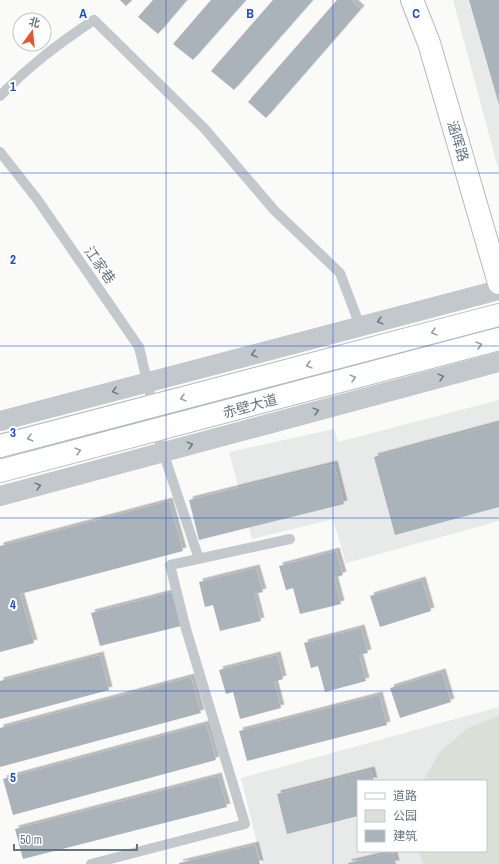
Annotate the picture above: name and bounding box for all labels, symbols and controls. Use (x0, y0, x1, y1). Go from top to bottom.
text: A (79, 5, 87, 22)
text: B (246, 5, 254, 22)
text: C (412, 5, 420, 22)
north arrow (12, 12, 52, 52)
text: 北 (27, 14, 42, 31)
text: 1 (10, 78, 16, 95)
street label: 涵晖路 (443, 118, 473, 164)
street label: 江家巷 (81, 243, 119, 287)
text: 2 (10, 251, 16, 268)
one-way arrow (377, 316, 384, 325)
one-way arrow (431, 327, 437, 335)
one-way arrow (475, 341, 482, 350)
one-way arrow (251, 349, 258, 358)
one-way arrow (305, 360, 312, 369)
one-way arrow (438, 374, 445, 382)
one-way arrow (350, 375, 356, 383)
one-way arrow (112, 386, 119, 395)
street label: 赤壁大道 (221, 390, 279, 422)
one-way arrow (180, 393, 187, 402)
one-way arrow (312, 407, 319, 416)
text: 3 (10, 424, 16, 441)
one-way arrow (27, 434, 33, 442)
one-way arrow (187, 441, 194, 449)
one-way arrow (75, 447, 82, 456)
one-way arrow (34, 482, 41, 490)
text: 4 (10, 596, 16, 613)
text: 5 (10, 769, 16, 786)
legend (357, 780, 487, 852)
text: 道路 (393, 788, 417, 804)
text: 公园 (393, 808, 417, 824)
scale bar (14, 826, 137, 852)
text: 建筑 (393, 828, 417, 844)
text: 50 m (20, 832, 42, 848)

